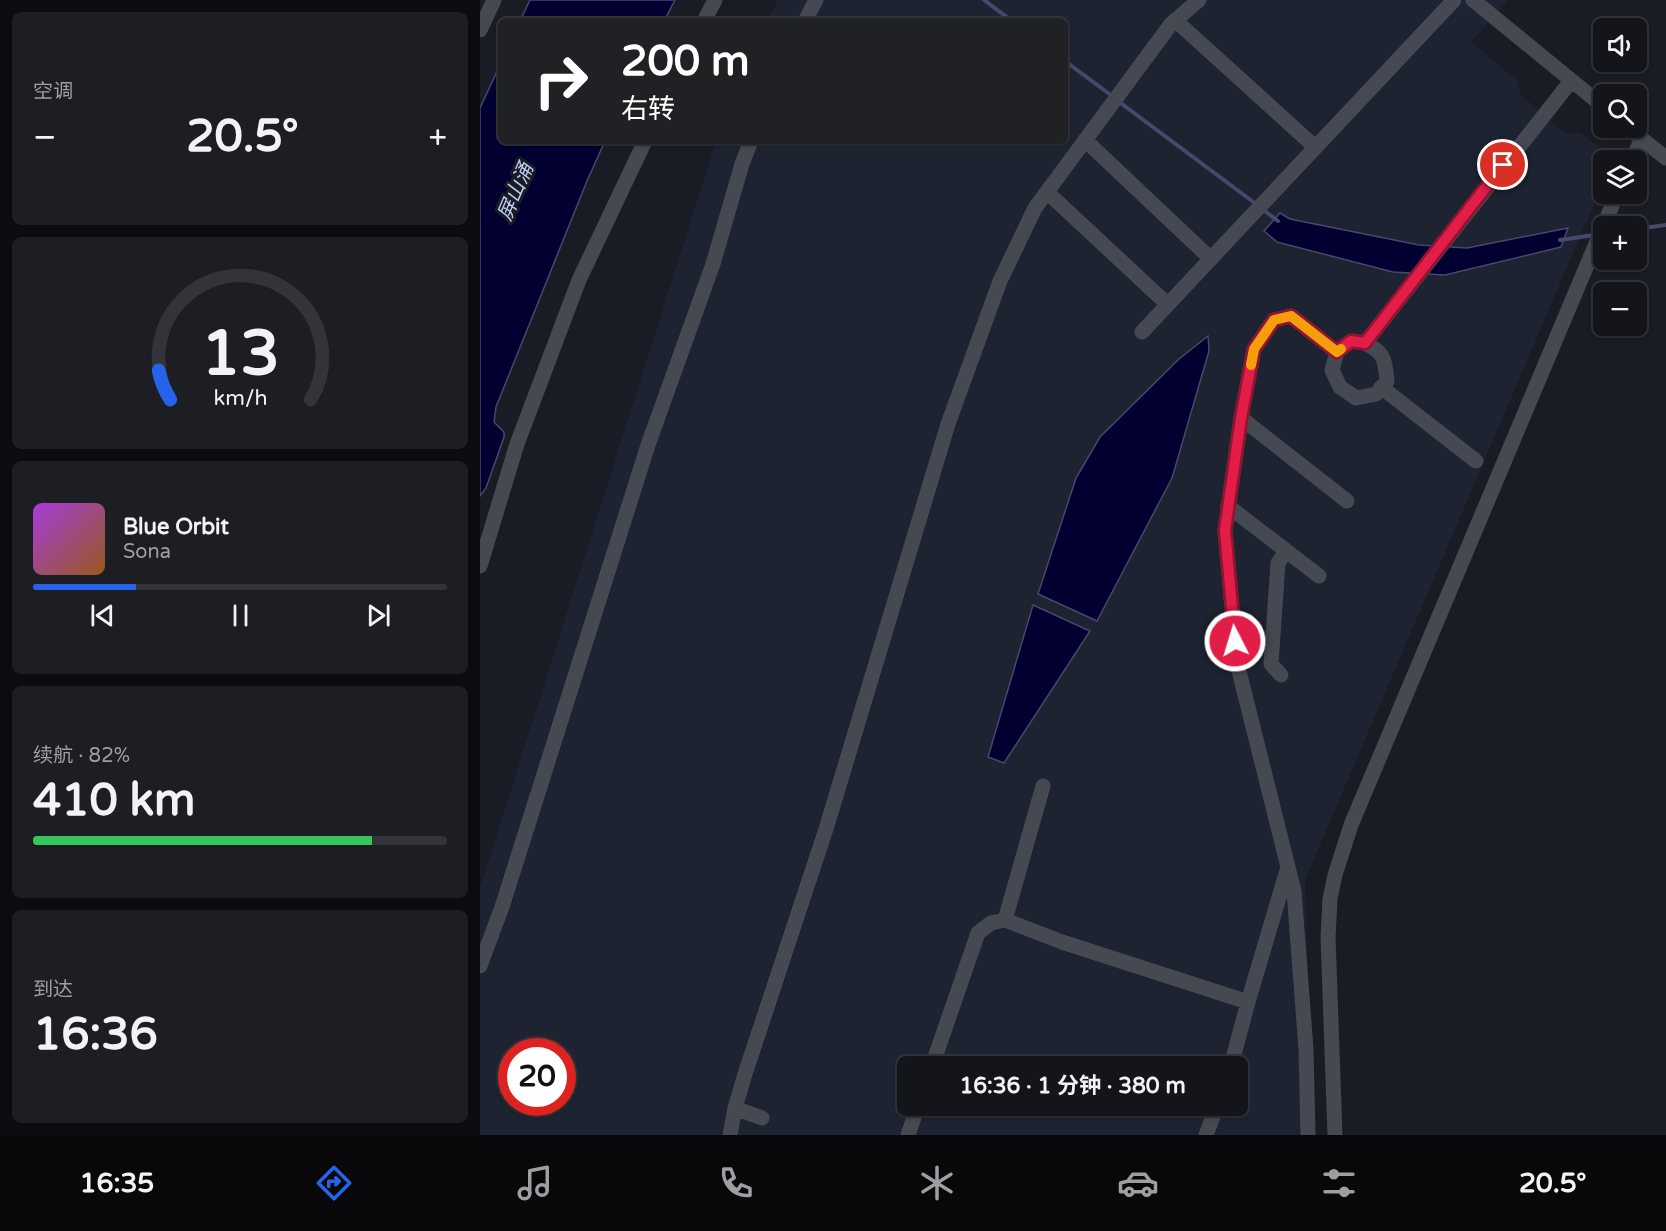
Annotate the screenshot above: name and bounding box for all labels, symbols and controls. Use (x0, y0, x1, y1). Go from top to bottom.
map controls (1593, 18, 1647, 336)
button: sound (1593, 18, 1647, 72)
text: 200 m (621, 36, 750, 87)
icon: right (522, 42, 600, 120)
text: 空调 (33, 80, 73, 104)
button: search (1593, 84, 1647, 138)
text: 右转 (621, 93, 675, 126)
text: 20.5° (186, 110, 299, 164)
text: − (33, 118, 57, 157)
text: + (428, 118, 447, 157)
pin (1477, 139, 1528, 190)
icon: arrive (1486, 148, 1519, 181)
button: layers (1593, 150, 1647, 204)
water label: 屏山涌 (493, 158, 540, 224)
button: + (1593, 216, 1647, 270)
button: − (1593, 282, 1647, 336)
text: 13 (201, 317, 279, 392)
text: km/h (213, 385, 267, 411)
text: Blue Orbit (123, 514, 229, 540)
text: Sona (123, 540, 171, 564)
icon: previous (86, 599, 119, 632)
icon: pause (224, 599, 257, 632)
icon: next (362, 599, 395, 632)
position arrow (1203, 609, 1267, 673)
text: 续航 · 82% (33, 744, 130, 768)
text: 410 km (33, 774, 195, 828)
text: 到达 (33, 978, 73, 1002)
text: 16:36 (33, 1008, 158, 1062)
speed limit sign: 20 (498, 1038, 576, 1116)
text: 16:36 · 1 分钟 · 380 m (959, 1073, 1186, 1099)
icon: directions (313, 1162, 355, 1204)
icon: music (514, 1162, 556, 1204)
icon: phone (715, 1162, 757, 1204)
icon: climate (916, 1162, 958, 1204)
icon: car (1117, 1162, 1159, 1204)
icon: filters (1318, 1162, 1360, 1204)
text: 16:35 (79, 1167, 154, 1200)
text: 20.5° (1519, 1167, 1586, 1200)

